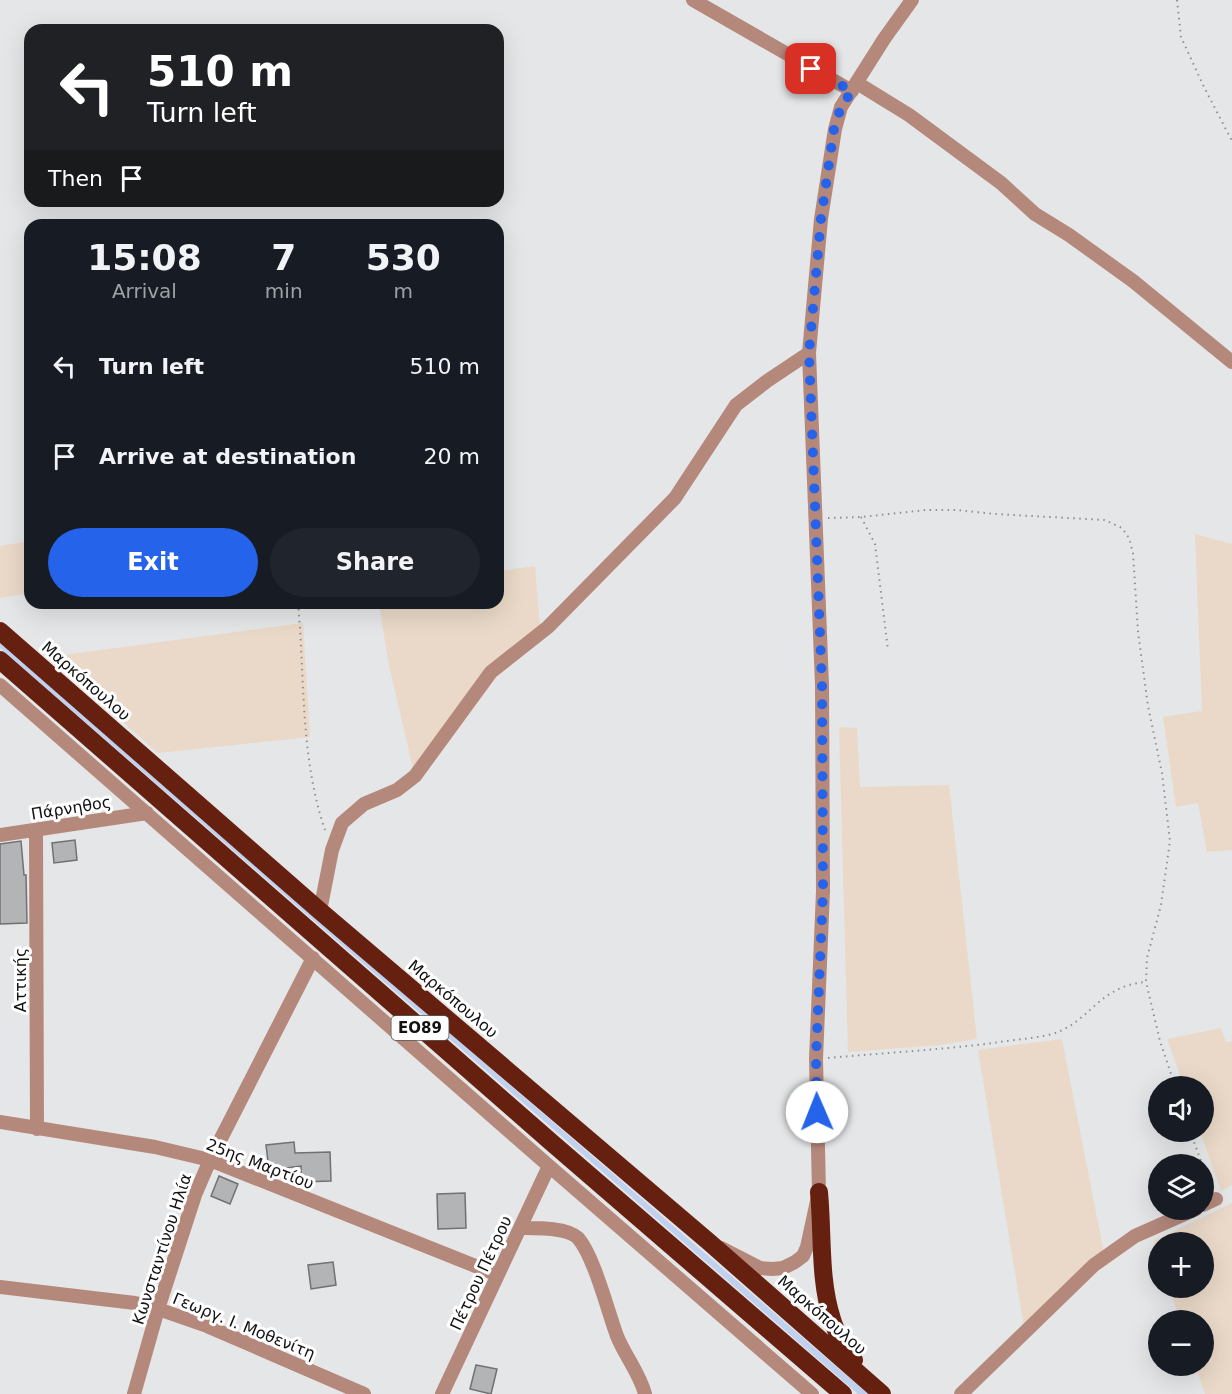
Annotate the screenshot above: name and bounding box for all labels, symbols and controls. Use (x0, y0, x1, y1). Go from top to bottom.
pin (785, 43, 836, 94)
text: 510 m (147, 47, 293, 96)
icon: left (48, 48, 126, 126)
icon: arrive (794, 52, 827, 85)
text: Turn left (147, 97, 257, 128)
icon: arrive (115, 162, 148, 195)
text: Then (48, 166, 103, 191)
text: 15:08 (87, 237, 202, 278)
text: 7 (271, 237, 296, 278)
text: 530 (366, 237, 441, 278)
text: Arrival (112, 279, 177, 303)
text: min (265, 279, 303, 303)
text: m (394, 279, 413, 303)
icon: left (48, 350, 81, 383)
text: Turn left (99, 354, 204, 379)
text: 510 m (410, 354, 480, 379)
icon: arrive (48, 440, 81, 473)
text: Arrive at destination (99, 444, 356, 469)
text: 20 m (424, 444, 480, 469)
button: Exit (48, 528, 258, 597)
button: Share (270, 528, 480, 597)
street label: Μαρκόπουλου (38, 637, 134, 725)
street label: Πάρνηθος (30, 792, 112, 824)
street label: Αττικής (11, 948, 30, 1012)
street label: Μαρκόπουλου (404, 956, 502, 1042)
road number: ΕΟ89 (392, 1016, 448, 1040)
map controls (1148, 1076, 1214, 1376)
button: sound (1148, 1076, 1214, 1142)
position arrow (785, 1080, 849, 1144)
street label: 25ης Μαρτίου (204, 1135, 316, 1193)
button: layers (1148, 1154, 1214, 1220)
street label: Κωνσταντίνου Ηλία (129, 1171, 195, 1327)
street label: Πέτρου Πέτρου (446, 1213, 516, 1333)
button: + (1148, 1232, 1214, 1298)
street label: Μαρκόπουλου (774, 1271, 870, 1359)
street label: Γεωργ. Ι. Μοθενίτη (170, 1289, 318, 1363)
button: − (1148, 1310, 1214, 1376)

